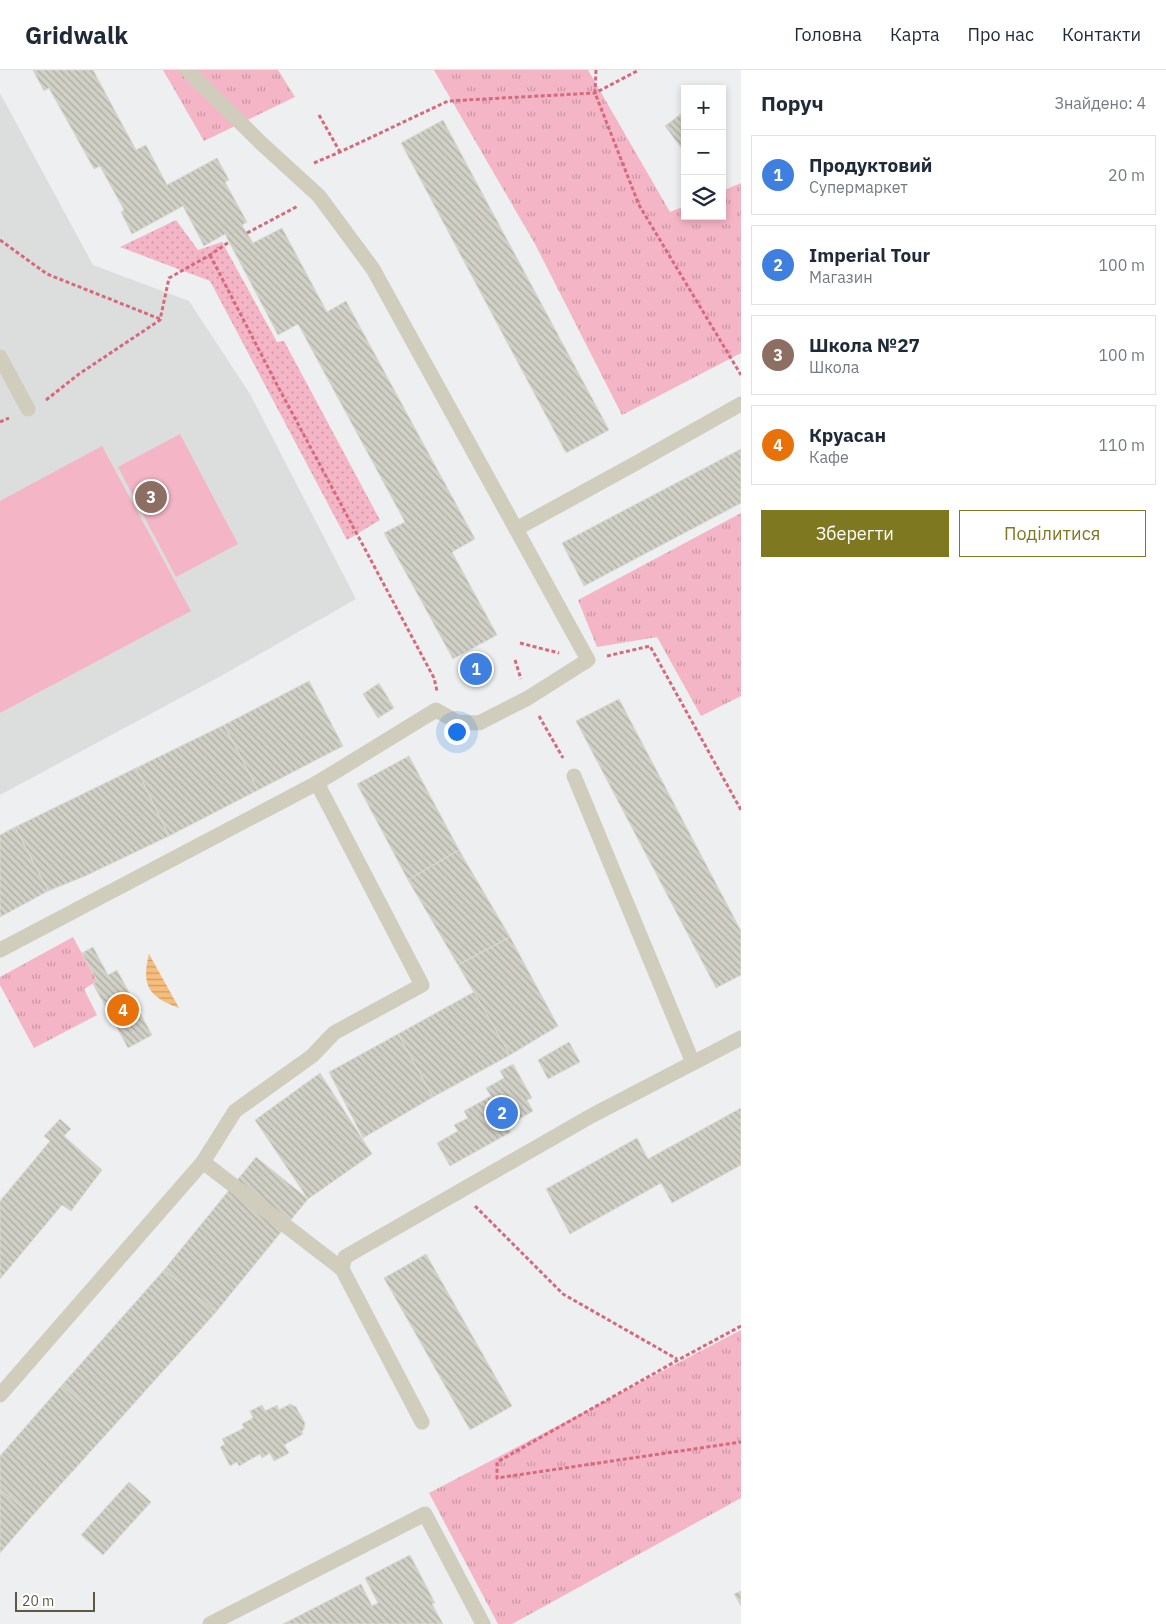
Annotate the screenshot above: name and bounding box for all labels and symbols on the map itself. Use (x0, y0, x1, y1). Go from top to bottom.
pin: 3 (135, 478, 167, 516)
pin: 1 (460, 650, 492, 688)
your location (444, 719, 470, 745)
pin: 4 (107, 991, 139, 1029)
pin: 2 (486, 1094, 518, 1132)
scale bar (15, 1589, 95, 1612)

